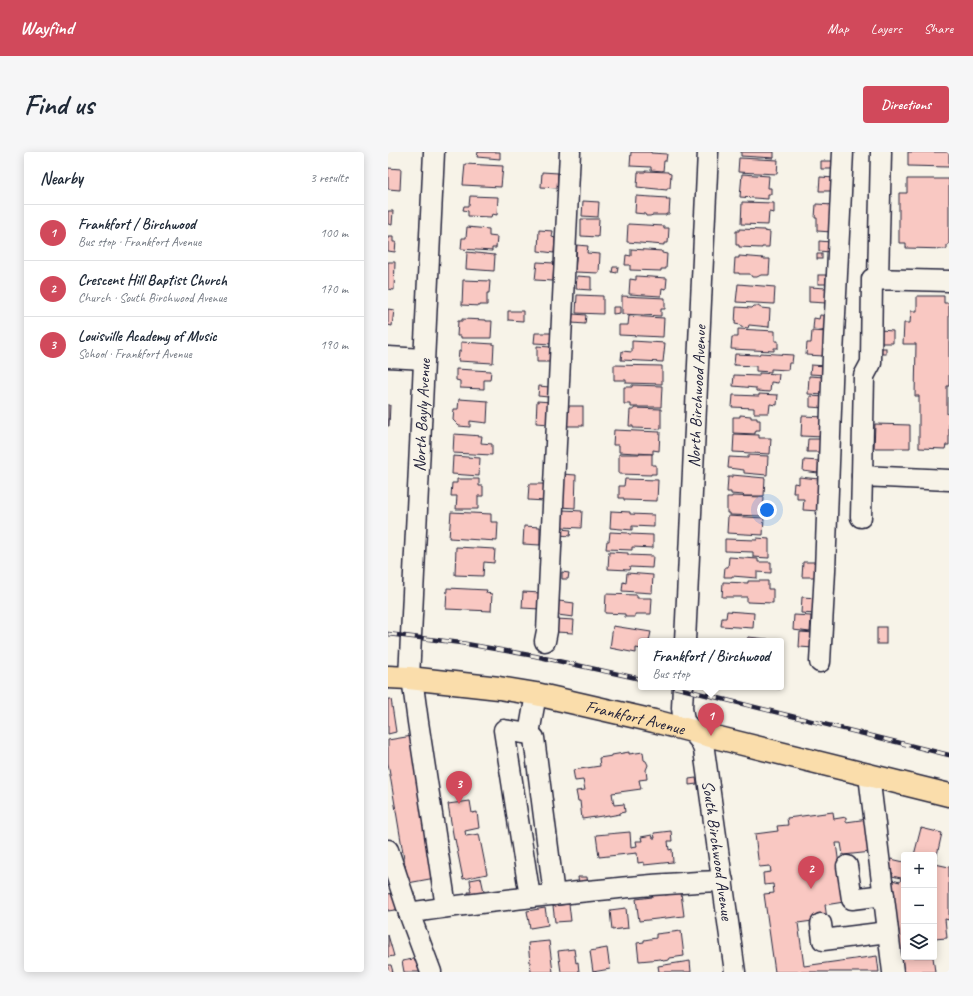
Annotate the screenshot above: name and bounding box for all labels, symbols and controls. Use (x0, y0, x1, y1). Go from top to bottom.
text: Wayfind (20, 16, 73, 40)
text: Map (827, 20, 849, 37)
text: Layers (871, 20, 902, 37)
text: Share (924, 20, 953, 37)
button: Directions (863, 86, 949, 123)
text: Find us (24, 87, 94, 122)
text: Nearby (40, 168, 83, 189)
text: 3 results (310, 170, 348, 186)
text: Frankfort / Birchwood (78, 215, 195, 234)
text: 1 (50, 225, 56, 241)
text: 100 m (320, 225, 348, 241)
text: Bus stop · Frankfort Avenue (78, 234, 201, 250)
text: Crescent Hill Baptist Church (78, 271, 227, 290)
text: 2 (50, 281, 56, 297)
text: 170 m (320, 281, 348, 297)
text: Church · South Birchwood Avenue (78, 290, 227, 306)
street label: North Birchwood Avenue (683, 323, 710, 468)
text: Louisville Academy of Music (78, 327, 217, 346)
text: 3 (50, 337, 56, 353)
text: 190 m (320, 337, 348, 353)
text: School · Frankfort Avenue (78, 346, 192, 362)
street label: North Bayly Avenue (408, 357, 435, 472)
your location (757, 500, 777, 520)
popup (638, 638, 784, 690)
text: Frankfort / Birchwood (652, 647, 770, 666)
text: Bus stop (652, 666, 690, 682)
street label: Frankfort Avenue (584, 695, 688, 740)
pin: 1 (698, 703, 724, 736)
pin: 3 (446, 771, 472, 804)
street label: South Birchwood Avenue (698, 779, 738, 923)
map controls (901, 852, 937, 960)
button: + (901, 852, 937, 888)
pin: 2 (798, 856, 824, 889)
button: − (901, 888, 937, 924)
button: layers (901, 924, 937, 960)

